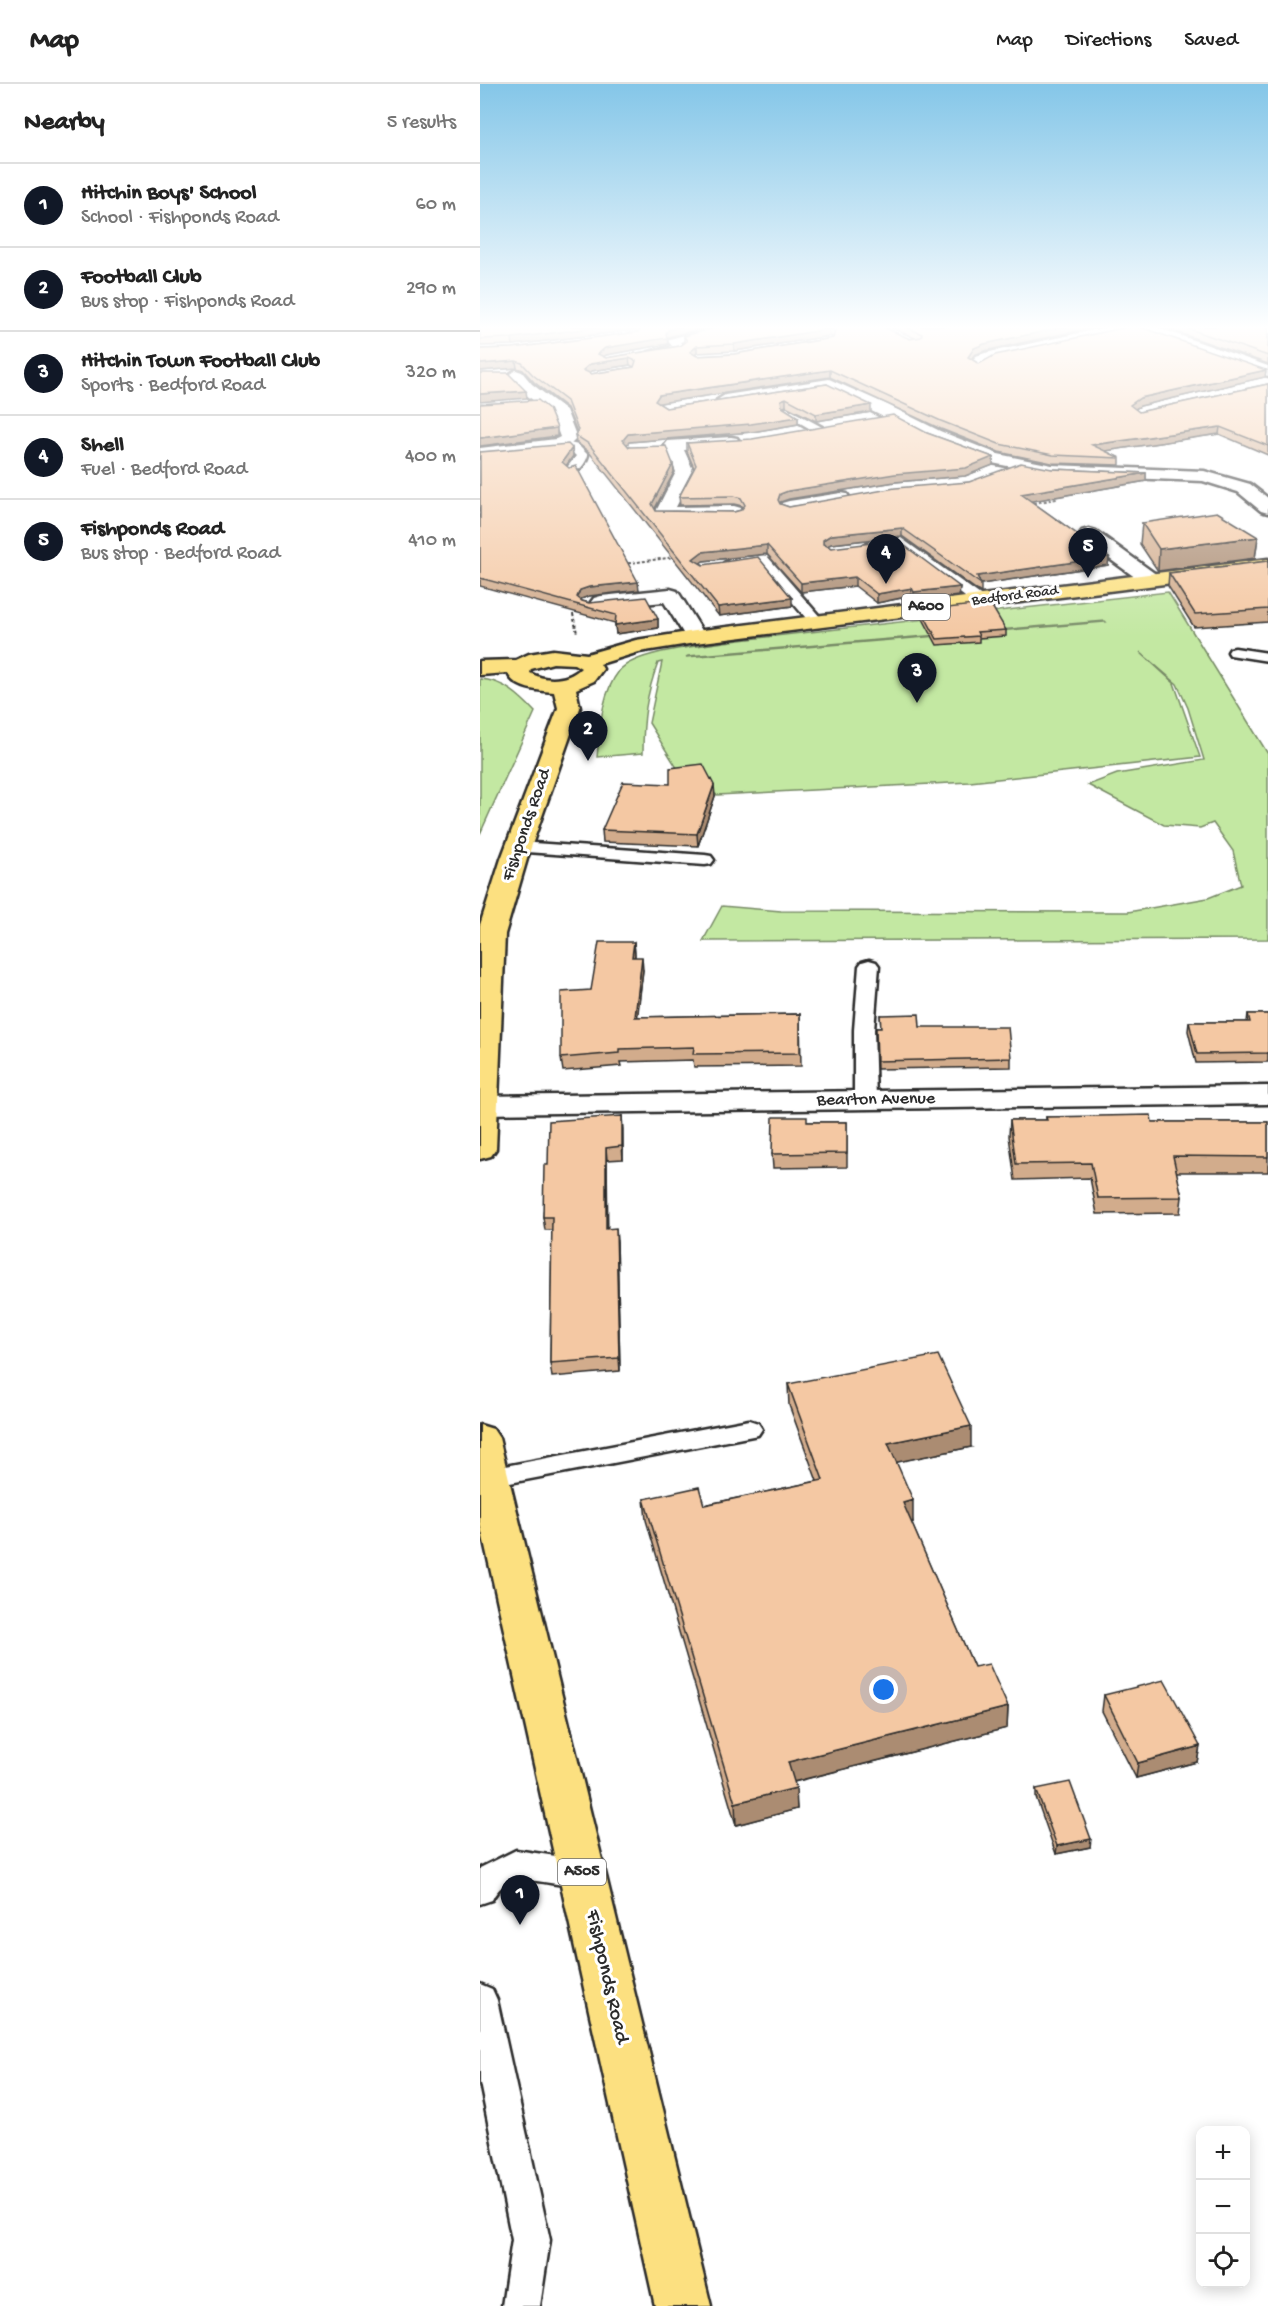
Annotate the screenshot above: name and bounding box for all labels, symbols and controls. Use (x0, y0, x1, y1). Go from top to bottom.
text: Map (30, 25, 79, 58)
text: Map (996, 29, 1033, 54)
text: Directions (1066, 29, 1151, 54)
text: Saved (1184, 29, 1238, 54)
text: Nearby (24, 108, 105, 139)
text: 5 results (387, 112, 456, 135)
text: Hitchin Boys' School (81, 181, 257, 207)
text: 1 (39, 194, 48, 217)
text: 60 m (416, 194, 456, 217)
text: School · Fishponds Road (81, 207, 279, 230)
text: Football Club (81, 265, 202, 291)
text: 2 (39, 278, 48, 301)
text: 290 m (406, 278, 456, 301)
text: Bus stop · Fishponds Road (81, 291, 294, 314)
text: Hitchin Town Football Club (81, 349, 320, 375)
text: 3 (38, 362, 49, 385)
text: 320 m (406, 362, 456, 385)
text: Sports · Bedford Road (81, 375, 265, 398)
text: Shell (81, 433, 124, 459)
text: 4 (39, 446, 48, 469)
text: 400 m (405, 446, 456, 469)
text: Fuel · Bedford Road (81, 459, 247, 482)
text: Fishponds Road (81, 517, 224, 543)
pin: 5 (1068, 528, 1108, 578)
text: 5 (38, 530, 49, 553)
text: 410 m (408, 530, 456, 553)
pin: 4 (866, 534, 906, 584)
text: Bus stop · Bedford Road (81, 543, 280, 566)
street label: Bedford Road (970, 582, 1060, 610)
road number: A600 (902, 594, 950, 620)
pin: 3 (898, 654, 936, 703)
pin: 2 (568, 712, 608, 761)
street label: Fishponds Road (498, 765, 556, 885)
street label: Bearton Avenue (816, 1088, 936, 1112)
your location (869, 1675, 898, 1704)
road number: A505 (558, 1859, 606, 1885)
pin: 1 (500, 1876, 540, 1925)
street label: Fishponds Road (578, 1907, 634, 2048)
map controls (1196, 2126, 1250, 2288)
button: + (1196, 2126, 1250, 2180)
button: − (1196, 2180, 1250, 2234)
button: locate (1196, 2234, 1250, 2288)

